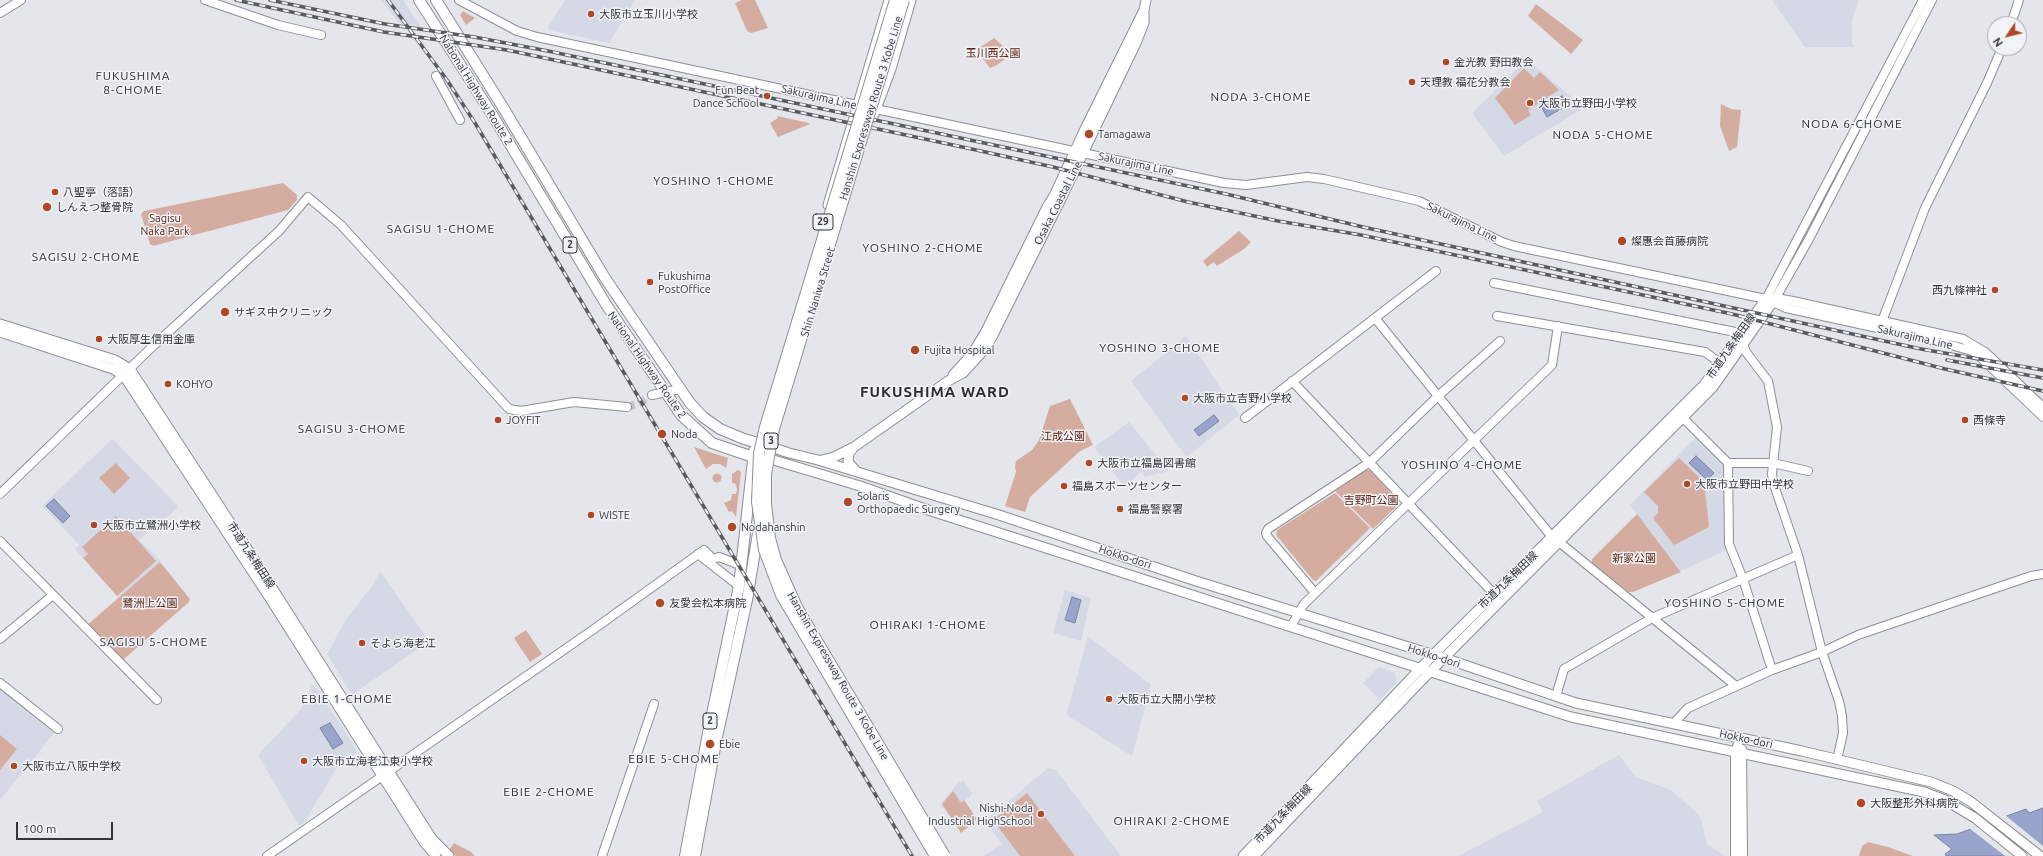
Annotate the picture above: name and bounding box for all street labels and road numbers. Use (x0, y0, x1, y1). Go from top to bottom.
street label: Hanshin Expressway Route 3 Kobe Line (837, 14, 905, 202)
street label: National Highway Route 2 (437, 32, 515, 148)
street label: Sakurajima Line (780, 82, 858, 112)
street label: Sakurajima Line (1097, 150, 1175, 178)
street label: Osaka Coastal Line (1031, 159, 1085, 247)
street label: Sakurajima Line (1425, 199, 1499, 245)
road number: 29 (813, 214, 833, 230)
road number: 2 (563, 237, 577, 253)
street label: Shin Naniwa Street (798, 245, 838, 339)
street label: National Highway Route 2 (605, 309, 689, 421)
street label: 市道九条梅田線 (1704, 311, 1758, 381)
street label: Sakurajima Line (1876, 322, 1954, 352)
road number: 3 (764, 433, 778, 449)
street label: 市道九条梅田線 (224, 519, 278, 591)
street label: Hokko-dori (1097, 542, 1153, 572)
street label: 市道九条梅田線 (1476, 549, 1540, 611)
street label: Hanshin Expressway Route 3 Kobe Line (784, 590, 892, 762)
street label: Hokko-dori (1406, 641, 1462, 671)
road number: 2 (703, 713, 717, 729)
street label: Hokko-dori (1718, 727, 1774, 751)
street label: 市道九条梅田線 (1252, 782, 1314, 846)

